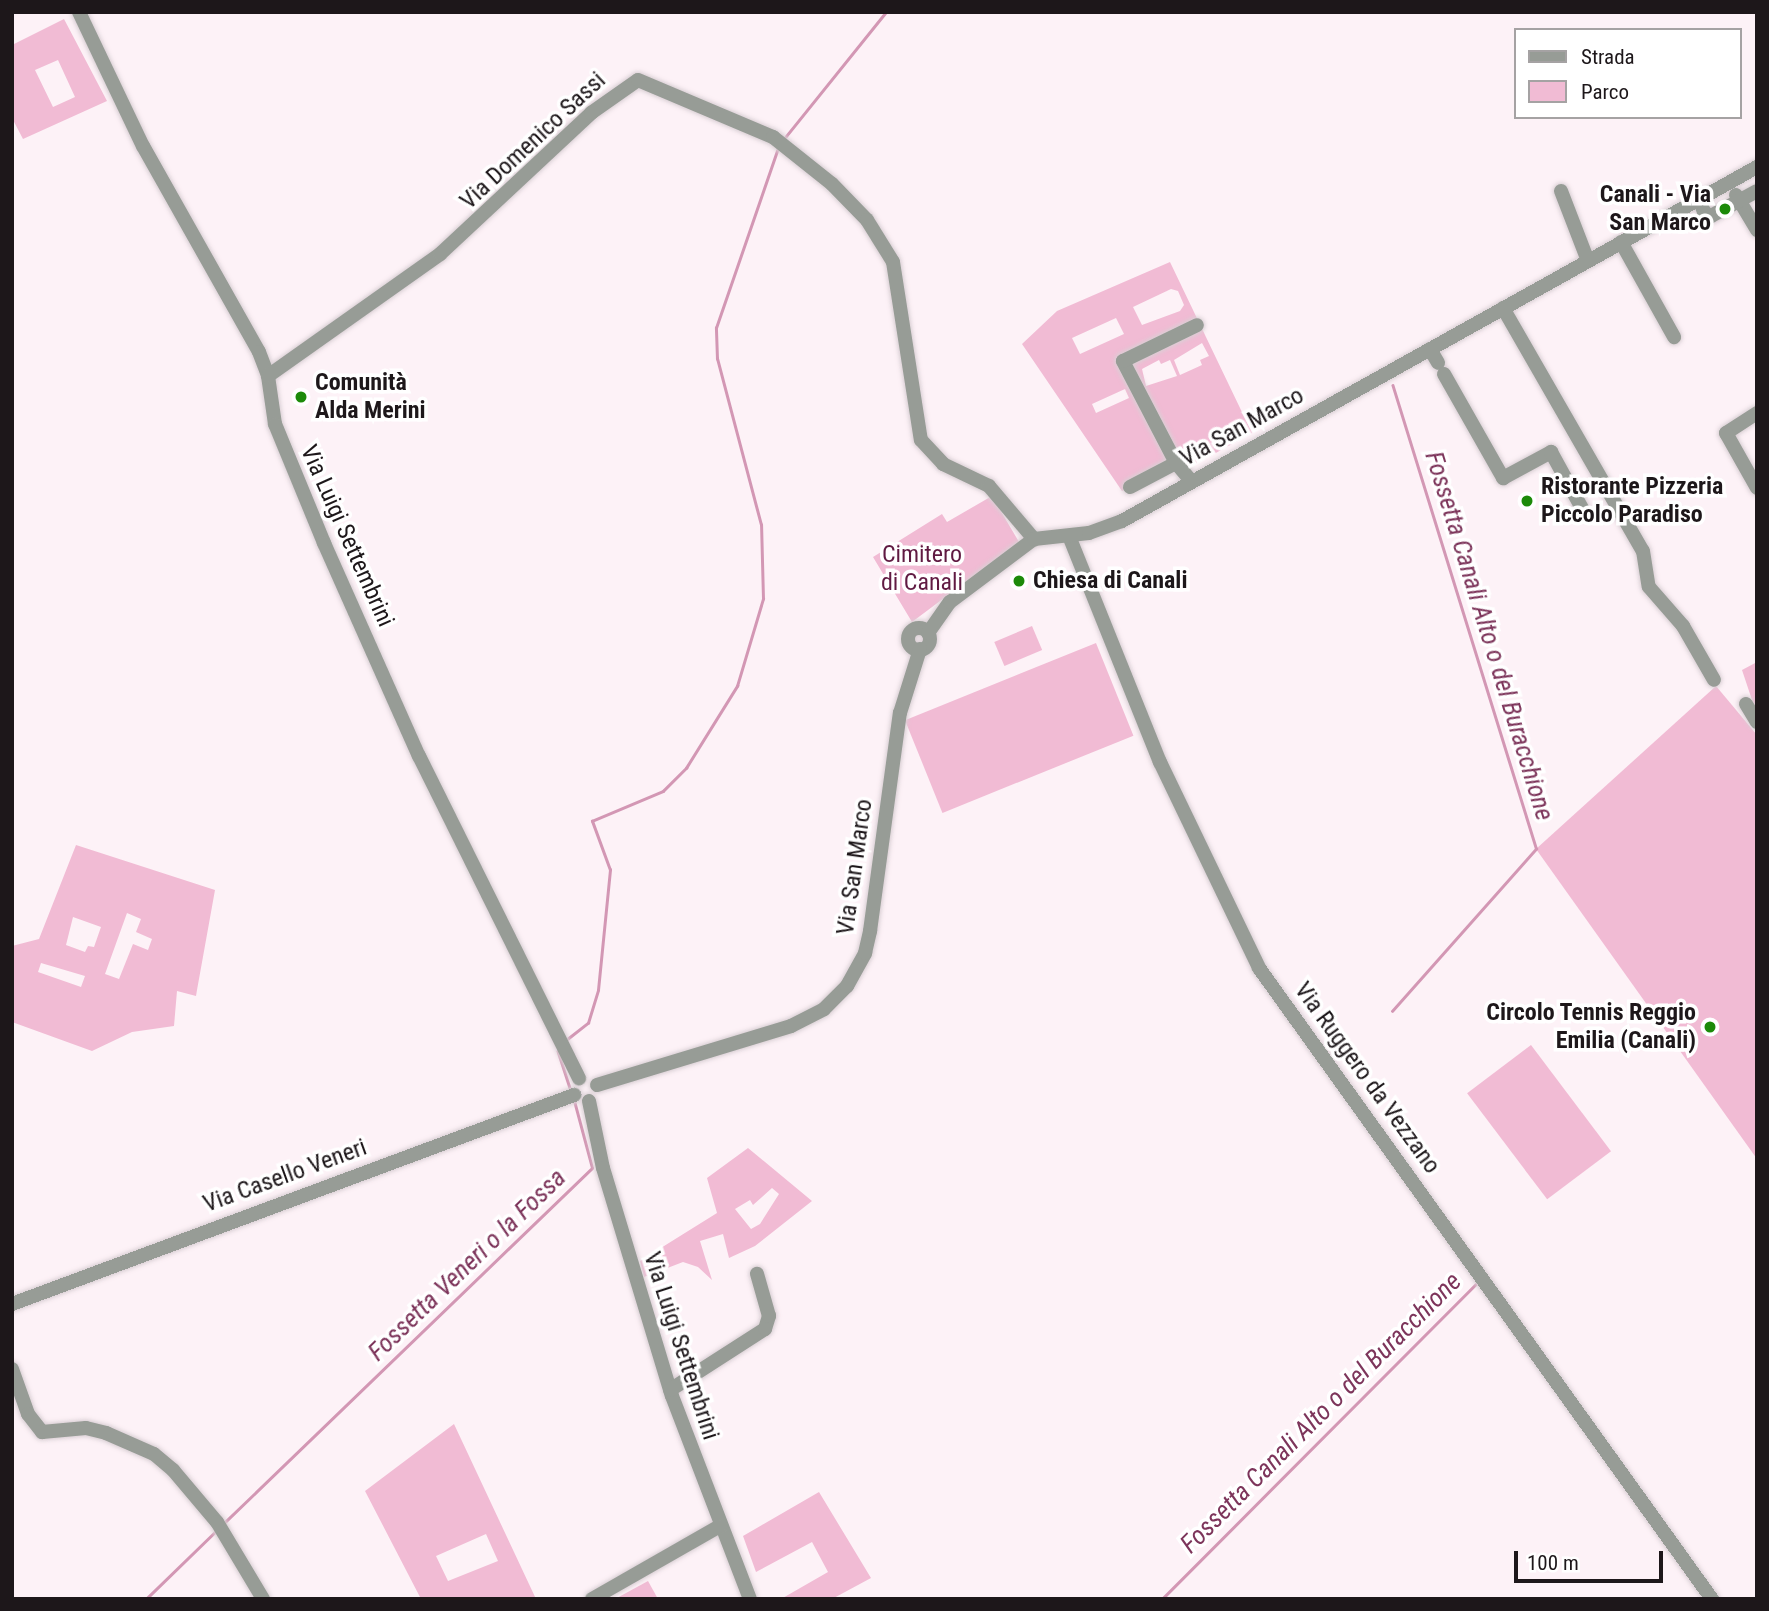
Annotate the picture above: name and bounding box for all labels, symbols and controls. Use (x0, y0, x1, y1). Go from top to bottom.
legend (1514, 28, 1741, 119)
text: Strada (1581, 45, 1635, 69)
street label: Via Domenico Sassi (454, 66, 612, 216)
text: Parco (1581, 80, 1629, 104)
place label: Canali - Via San Marco (1600, 181, 1711, 237)
marker: Canali - Via San Marco (1717, 201, 1733, 217)
place label: Comunità Alda Merini (315, 369, 426, 425)
street label: Via San Marco (1175, 381, 1309, 473)
marker: Comunità Alda Merini (293, 389, 309, 405)
street label: Via Luigi Settembrini (294, 441, 400, 631)
water label: Fossetta Canali Alto o del Buracchione (1418, 448, 1560, 824)
place label: Ristorante Pizzeria Piccolo Paradiso (1541, 473, 1723, 529)
marker: Ristorante Pizzeria Piccolo Paradiso (1519, 493, 1535, 509)
park label: Cimitero di Canali (881, 541, 963, 597)
place label: Chiesa di Canali (1033, 567, 1187, 595)
marker: Chiesa di Canali (1011, 573, 1027, 589)
street label: Via San Marco (831, 797, 879, 937)
street label: Via Ruggero da Vezzano (1288, 977, 1446, 1179)
place label: Circolo Tennis Reggio Emilia (Canali) (1486, 999, 1696, 1055)
marker: Circolo Tennis Reggio Emilia (Canali) (1702, 1019, 1718, 1035)
street label: Via Casello Veneri (199, 1133, 371, 1219)
water label: Fossetta Veneri o la Fossa (362, 1162, 572, 1368)
street label: Via Luigi Settembrini (637, 1248, 725, 1444)
water label: Fossetta Canali Alto o del Buracchione (1174, 1266, 1468, 1560)
scale bar (1517, 1538, 1666, 1582)
text: 100 m (1527, 1551, 1579, 1575)

